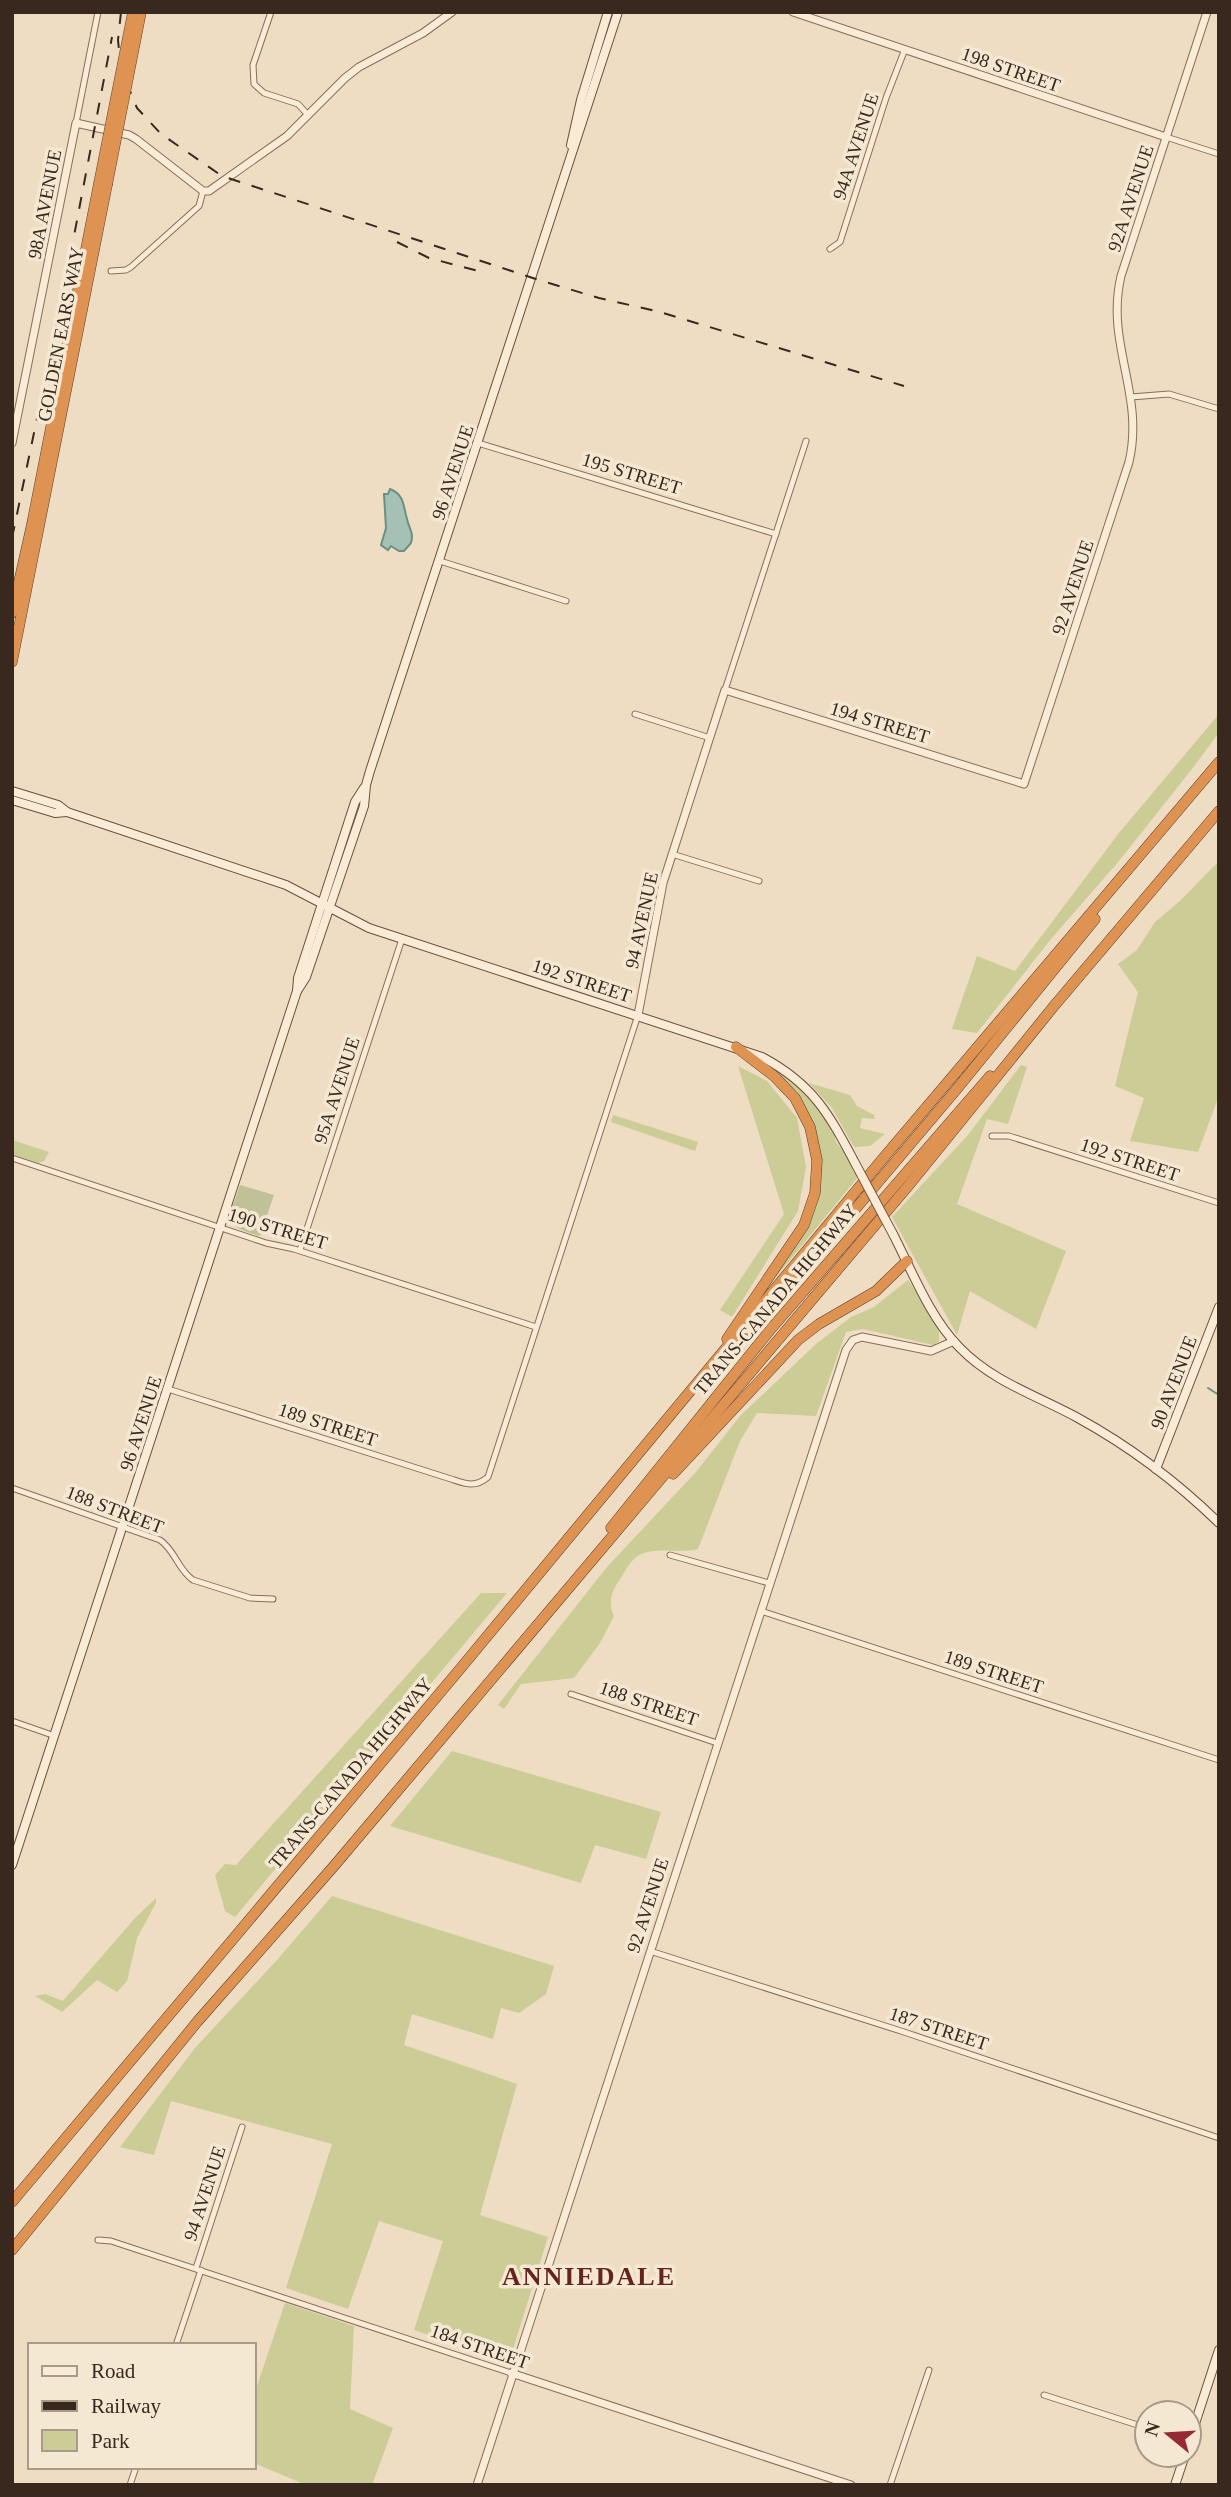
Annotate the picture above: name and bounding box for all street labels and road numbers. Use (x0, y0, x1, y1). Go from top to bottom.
street label: 198 STREET (959, 43, 1063, 96)
street label: 94A AVENUE (828, 90, 883, 202)
street label: 92A AVENUE (1103, 142, 1158, 254)
street label: 98A AVENUE (24, 148, 65, 261)
street label: GOLDEN EARS WAY (33, 245, 88, 423)
street label: 96 AVENUE (427, 422, 478, 522)
street label: 195 STREET (580, 448, 685, 499)
street label: 92 AVENUE (1047, 537, 1098, 637)
street label: 194 STREET (828, 697, 933, 748)
street label: 94 AVENUE (621, 870, 662, 970)
street label: 192 STREET (530, 955, 634, 1006)
street label: 95A AVENUE (309, 1034, 364, 1146)
street label: 192 STREET (1078, 1134, 1182, 1185)
street label: TRANS-CANADA HIGHWAY (689, 1199, 862, 1399)
street label: 190 STREET (226, 1203, 331, 1254)
street label: 90 AVENUE (1146, 1333, 1201, 1432)
street label: 96 AVENUE (115, 1373, 166, 1473)
street label: 189 STREET (276, 1399, 380, 1450)
street label: 188 STREET (63, 1481, 167, 1538)
street label: 189 STREET (942, 1646, 1046, 1697)
street label: TRANS-CANADA HIGHWAY (264, 1673, 437, 1873)
street label: 188 STREET (597, 1677, 701, 1730)
street label: 92 AVENUE (622, 1855, 673, 1955)
street label: 187 STREET (887, 2003, 991, 2054)
street label: 94 AVENUE (179, 2143, 230, 2243)
street label: 184 STREET (428, 2320, 532, 2373)

